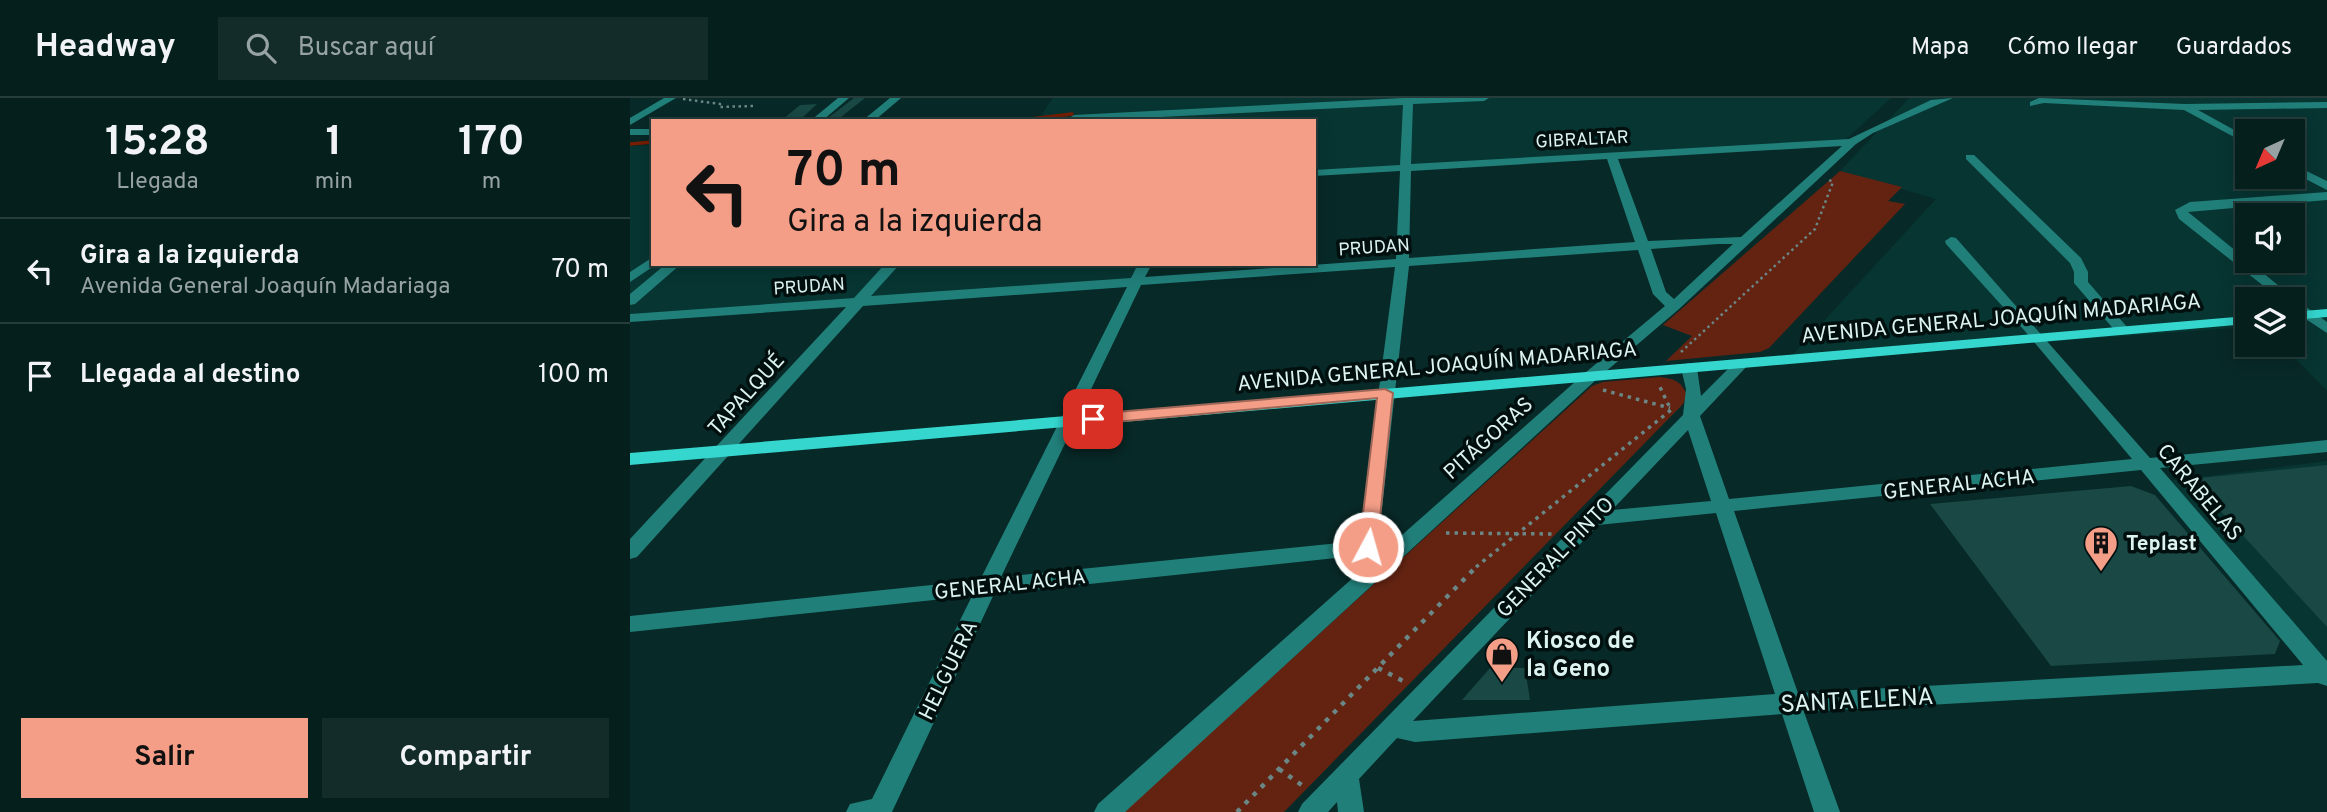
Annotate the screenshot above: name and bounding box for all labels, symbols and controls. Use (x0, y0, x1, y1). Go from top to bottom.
search box (218, 17, 708, 80)
text: Headway (35, 27, 176, 69)
icon: search (242, 29, 280, 67)
text: Buscar aquí (298, 32, 434, 65)
text: Mapa (1911, 33, 1969, 63)
text: Cómo llegar (2007, 33, 2138, 63)
text: Guardados (2176, 33, 2292, 63)
text: 15:28 (105, 117, 210, 170)
text: 1 (326, 117, 342, 170)
text: 170 (458, 117, 525, 170)
north arrow (2235, 119, 2305, 189)
map controls (2235, 119, 2305, 357)
street label: GIBRALTAR (1535, 127, 1629, 154)
text: 70 m (787, 142, 901, 204)
icon: left (672, 147, 763, 238)
text: Llegada (116, 168, 199, 197)
text: min (315, 168, 353, 197)
text: m (482, 168, 501, 197)
text: Gira a la izquierda (787, 203, 1043, 243)
button: sound (2235, 203, 2305, 273)
street label: PRUDAN (1338, 235, 1411, 262)
text: Gira a la izquierda (80, 240, 299, 273)
icon: left (21, 252, 59, 290)
text: 70 m (551, 254, 609, 287)
text: Avenida General Joaquín Madariaga (80, 273, 450, 302)
street label: PRUDAN (773, 274, 846, 301)
button: layers (2235, 287, 2305, 357)
street label: AVENIDA GENERAL JOAQUÍN MADARIAGA (1800, 288, 2202, 350)
street label: AVENIDA GENERAL JOAQUÍN MADARIAGA (1236, 336, 1638, 398)
street label: TAPALQUÉ (702, 347, 791, 442)
icon: arrive (21, 357, 59, 395)
text: Llegada al destino (80, 359, 300, 392)
text: 100 m (538, 359, 609, 392)
pin (1063, 389, 1123, 449)
street label: PITÁGORAS (1438, 391, 1540, 487)
icon: arrive (1074, 400, 1112, 438)
street label: CARABELAS (2150, 439, 2247, 547)
street label: GENERAL ACHA (1882, 464, 2036, 507)
street label: GENERAL PINTO (1491, 492, 1621, 624)
position arrow (1331, 510, 1405, 584)
building icon: Teplast (2082, 524, 2120, 573)
place label: Teplast (2126, 531, 2197, 558)
street label: GENERAL ACHA (933, 564, 1087, 607)
street label: HELGUERA (914, 616, 985, 725)
place label: Kiosco de la Geno (1526, 627, 1635, 685)
shop icon: Kiosco de la Geno (1483, 635, 1521, 684)
street label: SANTA ELENA (1780, 683, 1934, 721)
button: Salir (21, 718, 308, 798)
button: Compartir (322, 718, 609, 798)

